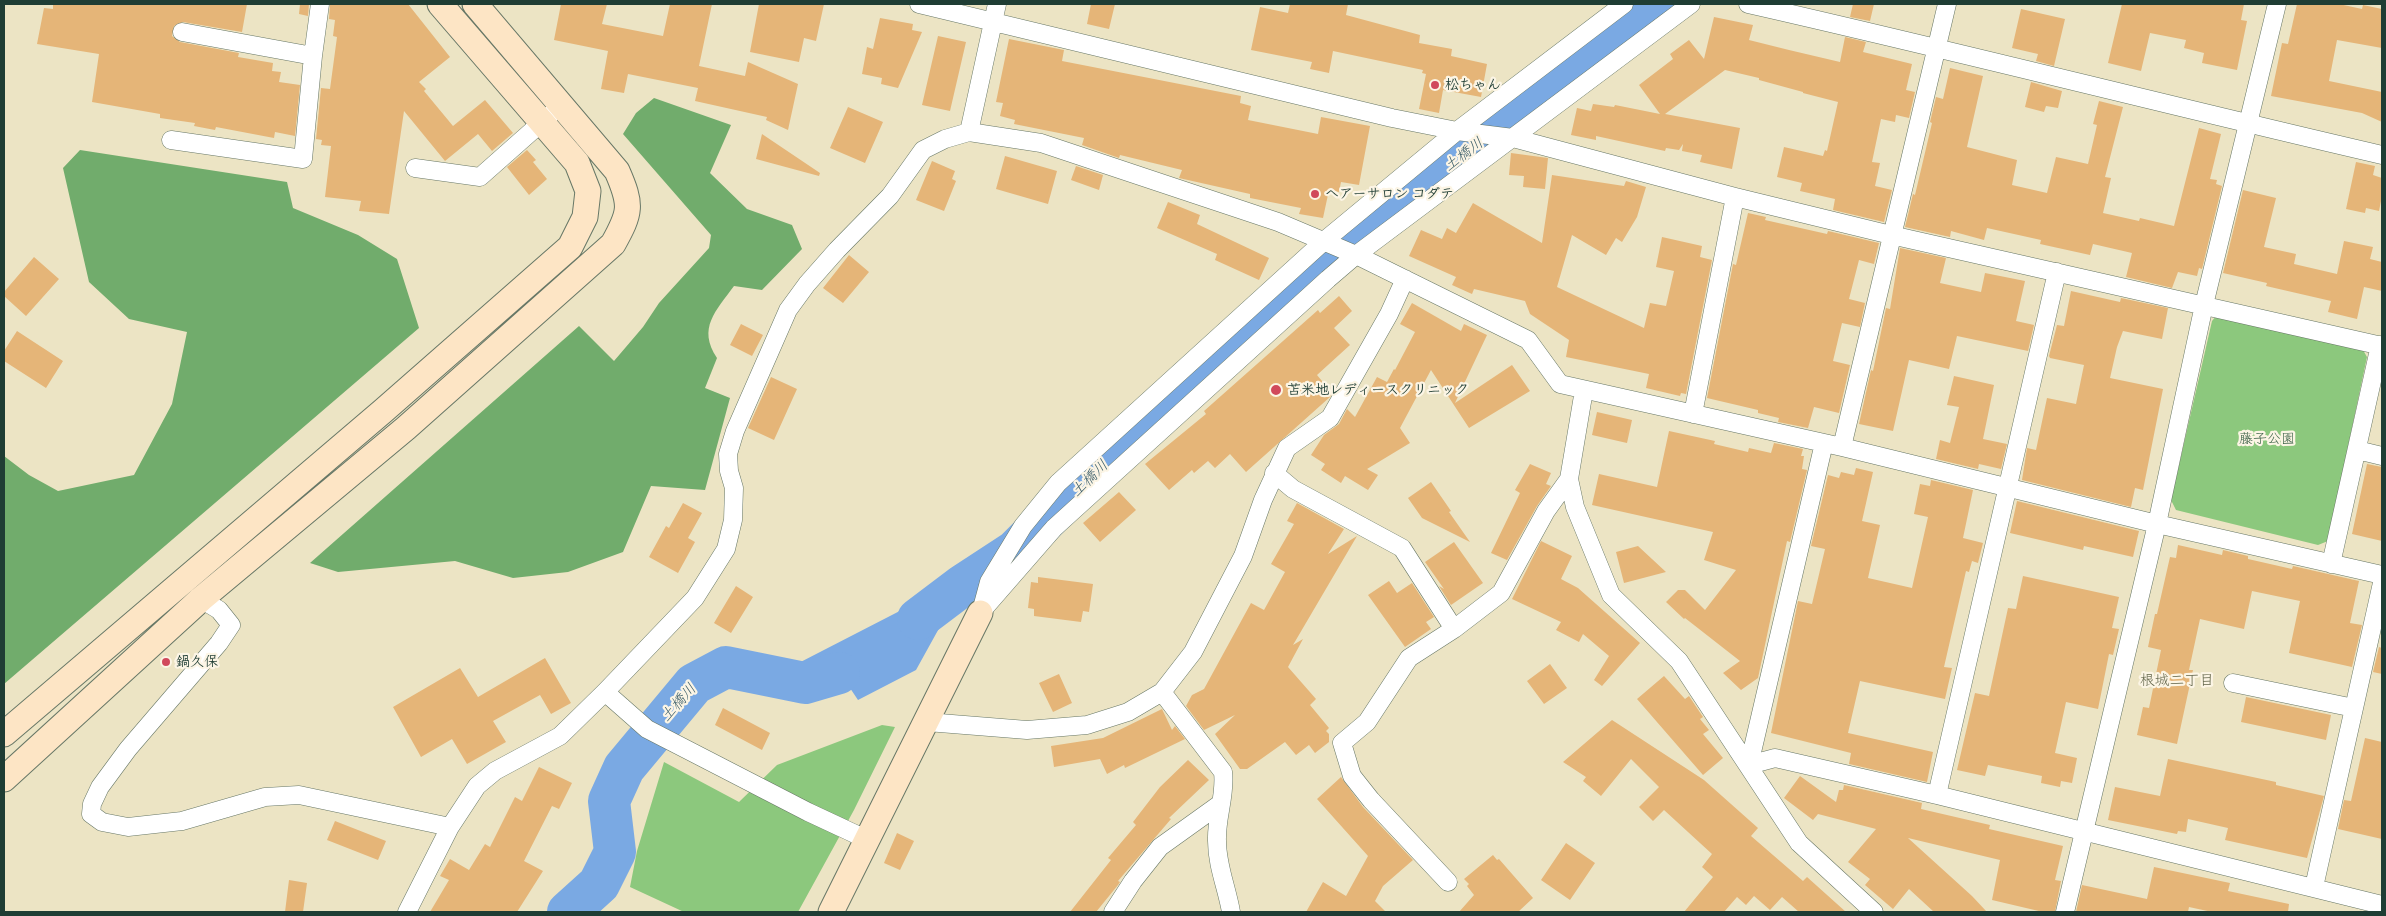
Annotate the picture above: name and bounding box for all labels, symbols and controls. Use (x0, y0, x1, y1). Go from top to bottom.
place label: 松ちゃん (1445, 77, 1501, 93)
marker: 松ちゃん (1429, 79, 1441, 91)
water label: 土橋川 (1441, 134, 1487, 176)
place label: ヘアーサロン コダテ (1325, 186, 1454, 202)
marker: ヘアーサロン コダテ (1309, 188, 1321, 200)
place label: 苫米地レディースクリニック (1287, 382, 1469, 398)
marker: 苫米地レディースクリニック (1269, 383, 1283, 397)
park label: 藤子公園 (2239, 431, 2295, 447)
water label: 土橋川 (1068, 457, 1112, 501)
place label: 鍋久保 (176, 654, 218, 670)
marker: 鍋久保 (160, 656, 172, 668)
district label: 根城二丁目 (2140, 672, 2214, 690)
water label: 土橋川 (657, 680, 701, 726)

